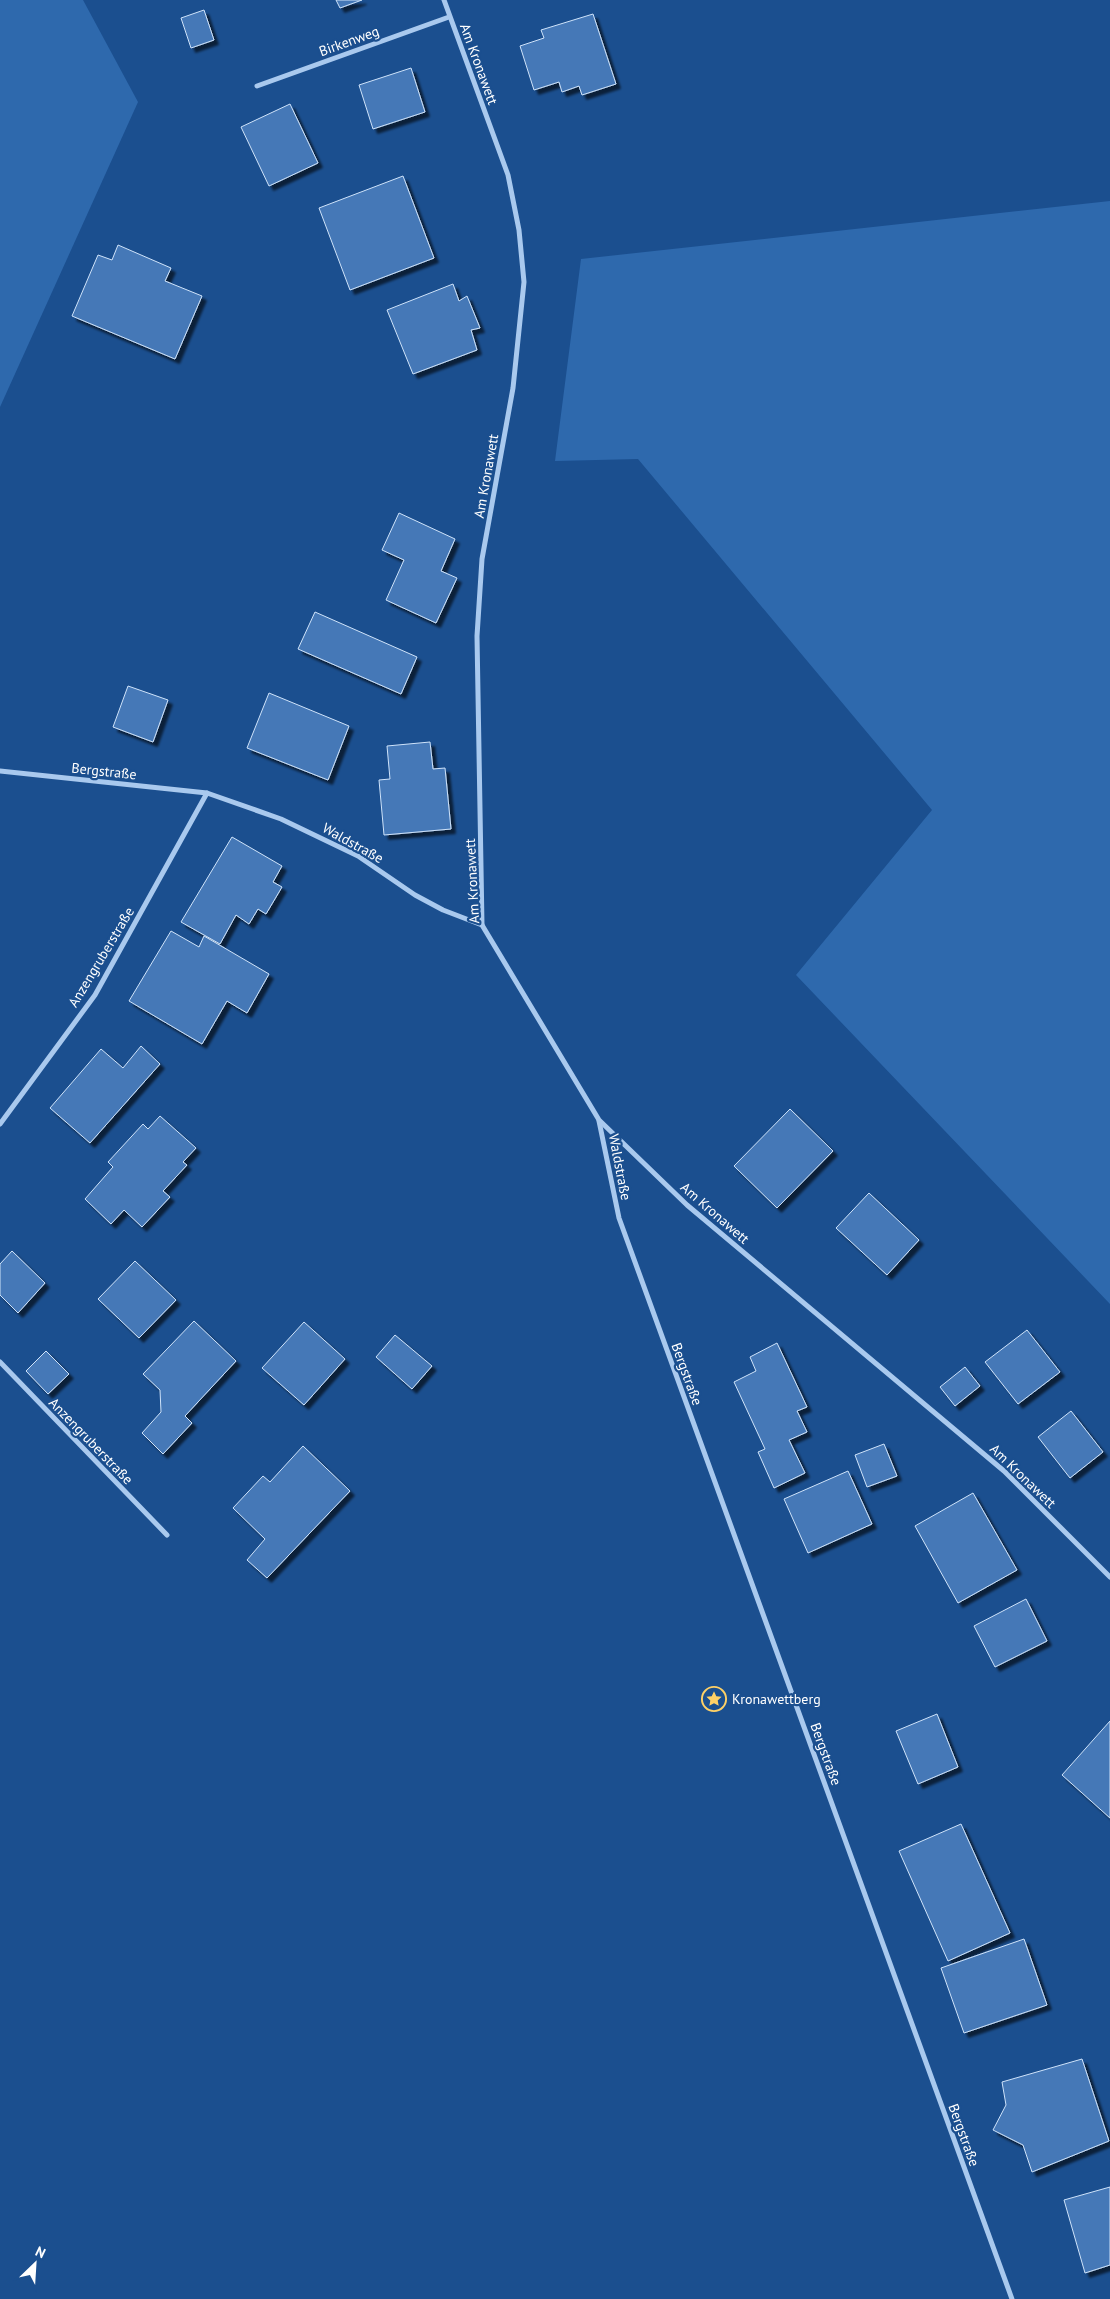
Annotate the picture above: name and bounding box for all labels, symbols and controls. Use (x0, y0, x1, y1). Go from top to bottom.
street label: Am Kronawett (456, 21, 502, 107)
street label: Birkenweg (317, 22, 381, 60)
street label: Am Kronawett (470, 432, 502, 519)
street label: Bergstraße (71, 759, 137, 783)
street label: Waldstraße (319, 819, 387, 867)
street label: Am Kronawett (461, 838, 483, 924)
street label: Anzengruberstraße (64, 904, 138, 1010)
street label: Waldstraße (605, 1132, 635, 1202)
street label: Am Kronawett (677, 1178, 753, 1248)
street label: Bergstraße (667, 1340, 707, 1408)
street label: Anzengruberstraße (45, 1394, 137, 1488)
street label: Am Kronawett (986, 1440, 1060, 1512)
place icon: Kronawettberg (701, 1686, 727, 1712)
place label: Kronawettberg (732, 1690, 821, 1708)
street label: Bergstraße (806, 1720, 846, 1788)
street label: Bergstraße (944, 2101, 984, 2169)
north arrow (10, 2239, 60, 2289)
text: N (33, 2242, 48, 2262)

